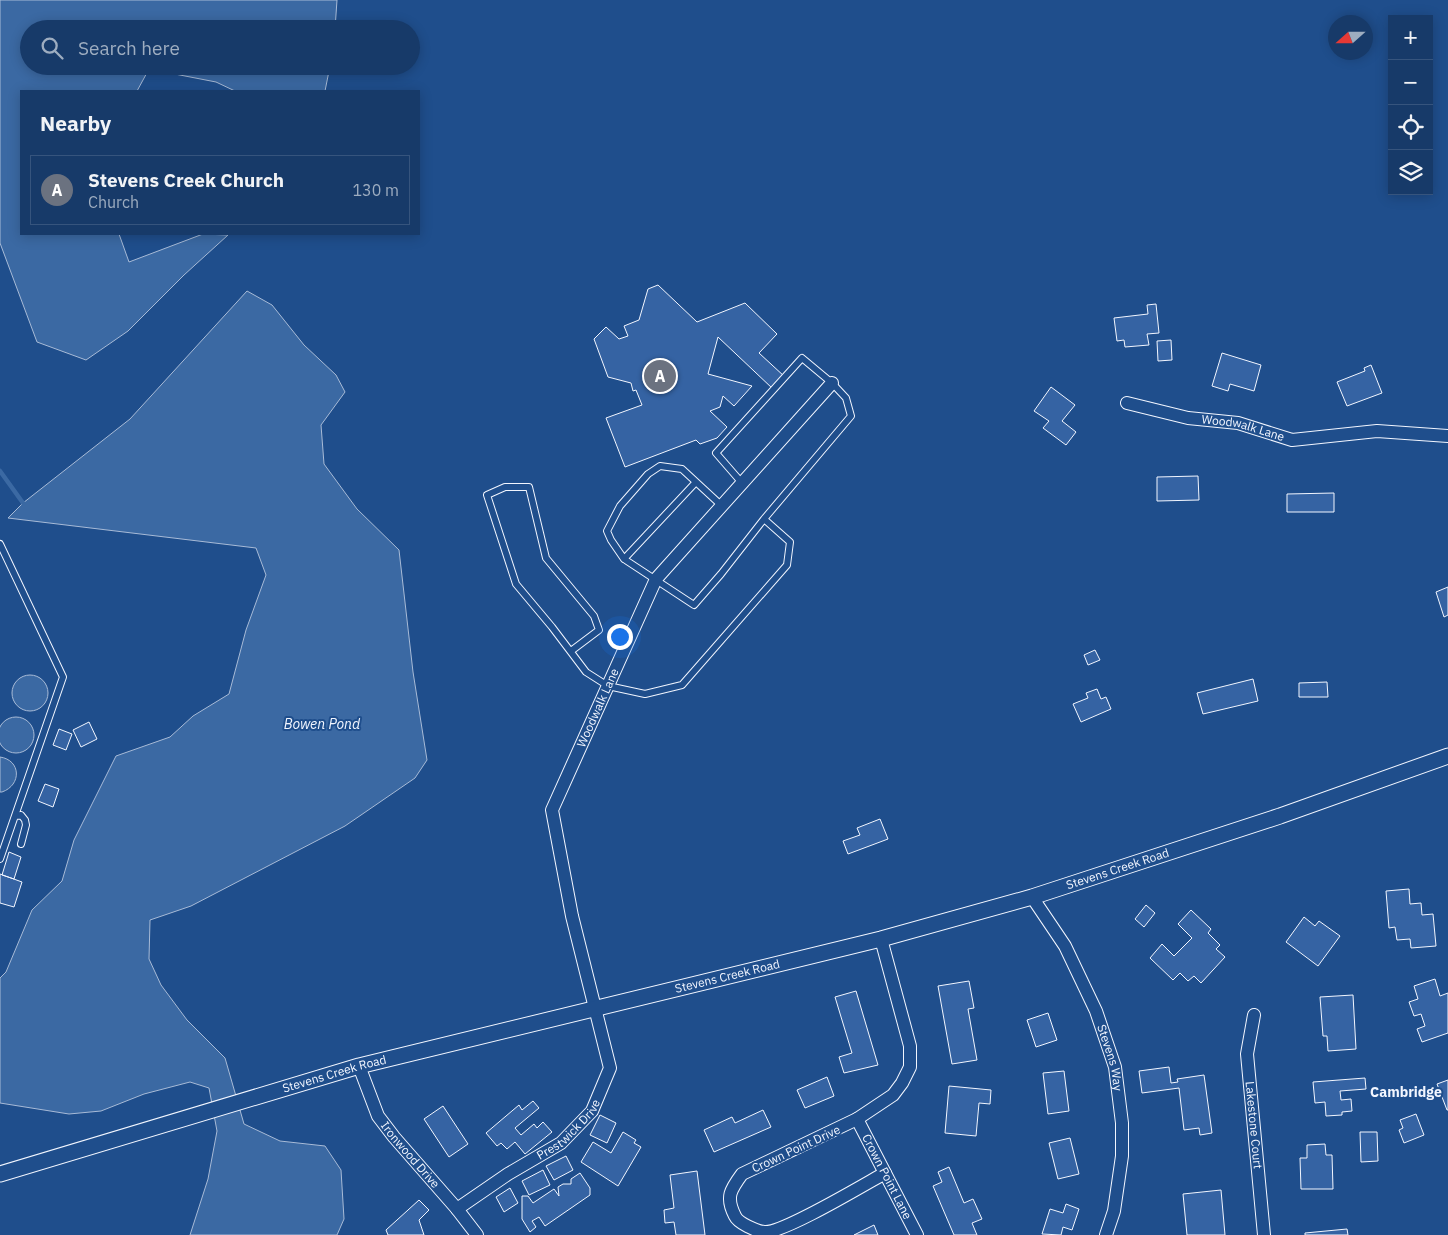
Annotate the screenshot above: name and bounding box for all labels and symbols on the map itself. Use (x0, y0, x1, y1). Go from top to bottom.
north arrow (1328, 15, 1373, 60)
pin: A (644, 357, 676, 395)
street label: Woodwalk Lane (1201, 411, 1287, 444)
your location (607, 624, 633, 650)
street label: Woodwalk Lane (573, 666, 622, 749)
water label: Bowen Pond (284, 715, 361, 733)
street label: Stevens Creek Road (1064, 845, 1171, 892)
street label: Stevens Creek Road (673, 956, 781, 996)
street label: Stevens Way (1094, 1022, 1126, 1092)
street label: Stevens Creek Road (280, 1052, 388, 1096)
street label: Lakestone Court (1243, 1081, 1266, 1169)
district label: Cambridge (1370, 1083, 1442, 1101)
street label: Prestwick Drive (534, 1097, 603, 1163)
street label: Ironwood Drive (378, 1118, 443, 1191)
street label: Crown Point Drive (749, 1121, 843, 1176)
street label: Crown Point Lane (859, 1131, 916, 1222)

